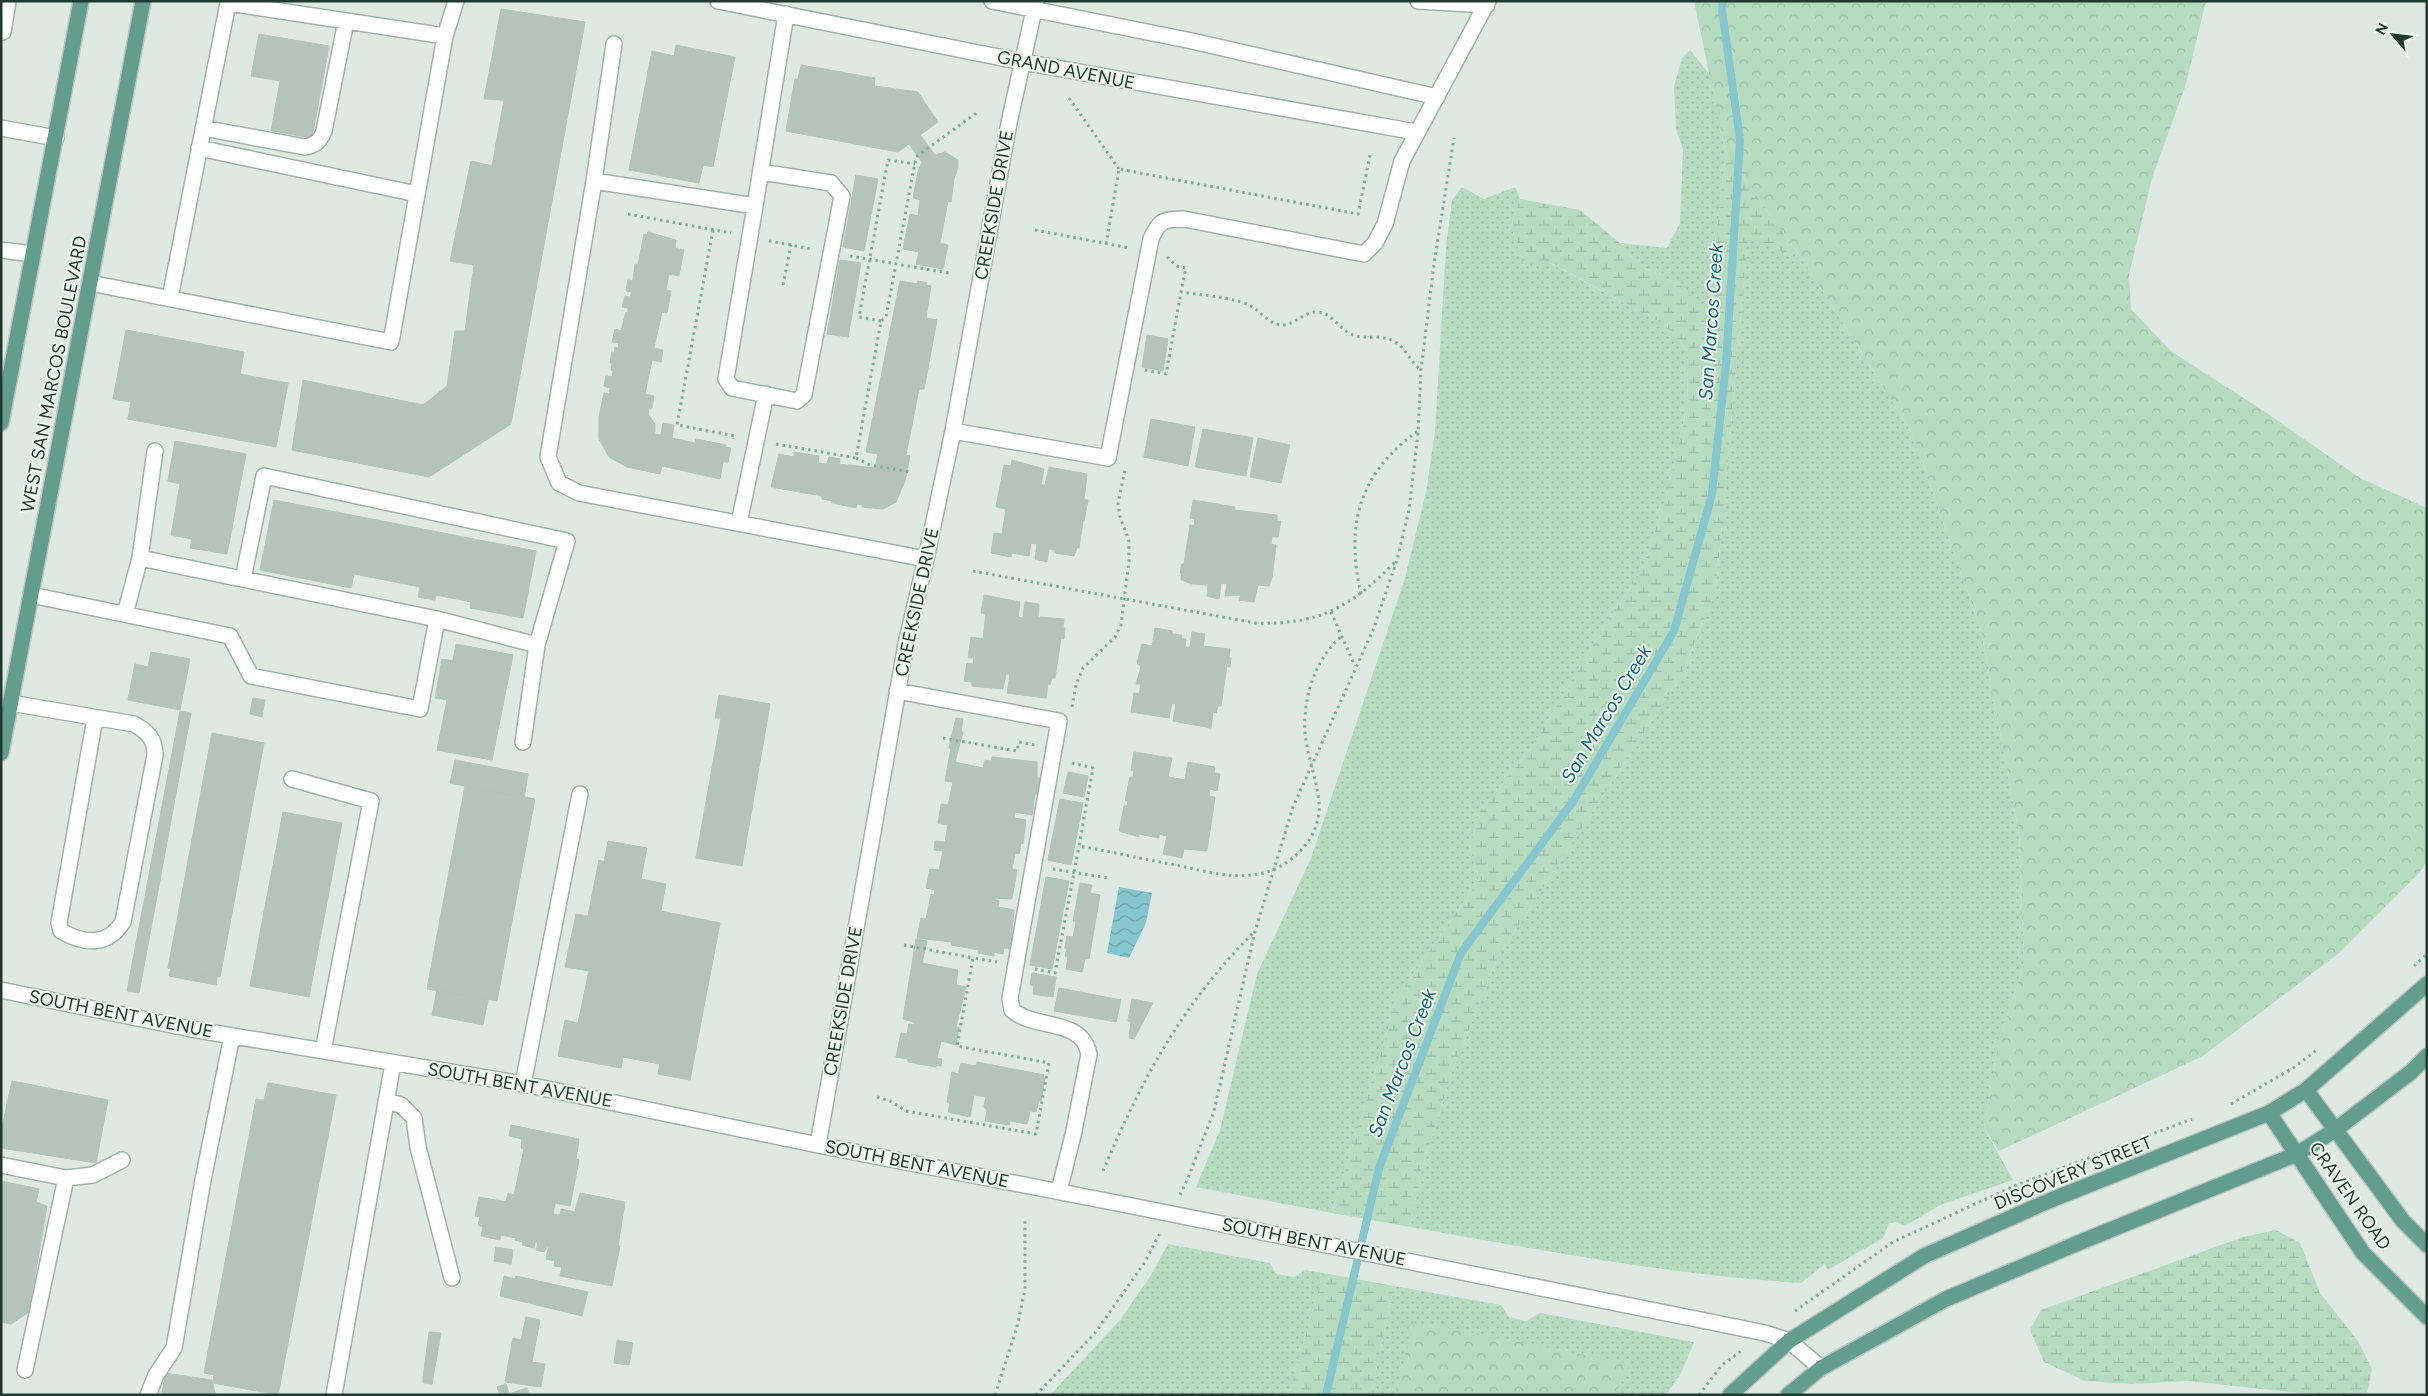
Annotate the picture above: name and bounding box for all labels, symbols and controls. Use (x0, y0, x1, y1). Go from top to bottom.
north arrow (2368, 10, 2418, 60)
text: N (2372, 20, 2392, 38)
street label: GRAND AVENUE (995, 46, 1137, 94)
street label: CREEKSIDE DRIVE (970, 128, 1018, 282)
street label: WEST SAN MARCOS BOULEVARD (16, 234, 92, 514)
water label: San Marcos Creek (1694, 242, 1728, 401)
street label: CREEKSIDE DRIVE (890, 526, 944, 678)
water label: San Marcos Creek (1556, 640, 1657, 787)
street label: CREEKSIDE DRIVE (819, 924, 867, 1078)
street label: SOUTH BENT AVENUE (27, 985, 215, 1043)
water label: San Marcos Creek (1363, 985, 1441, 1140)
street label: SOUTH BENT AVENUE (426, 1058, 614, 1112)
street label: DISCOVERY STREET (1991, 1131, 2155, 1215)
street label: SOUTH BENT AVENUE (823, 1135, 1011, 1193)
street label: CRAVEN ROAD (2305, 1138, 2395, 1254)
street label: SOUTH BENT AVENUE (1220, 1213, 1408, 1271)

